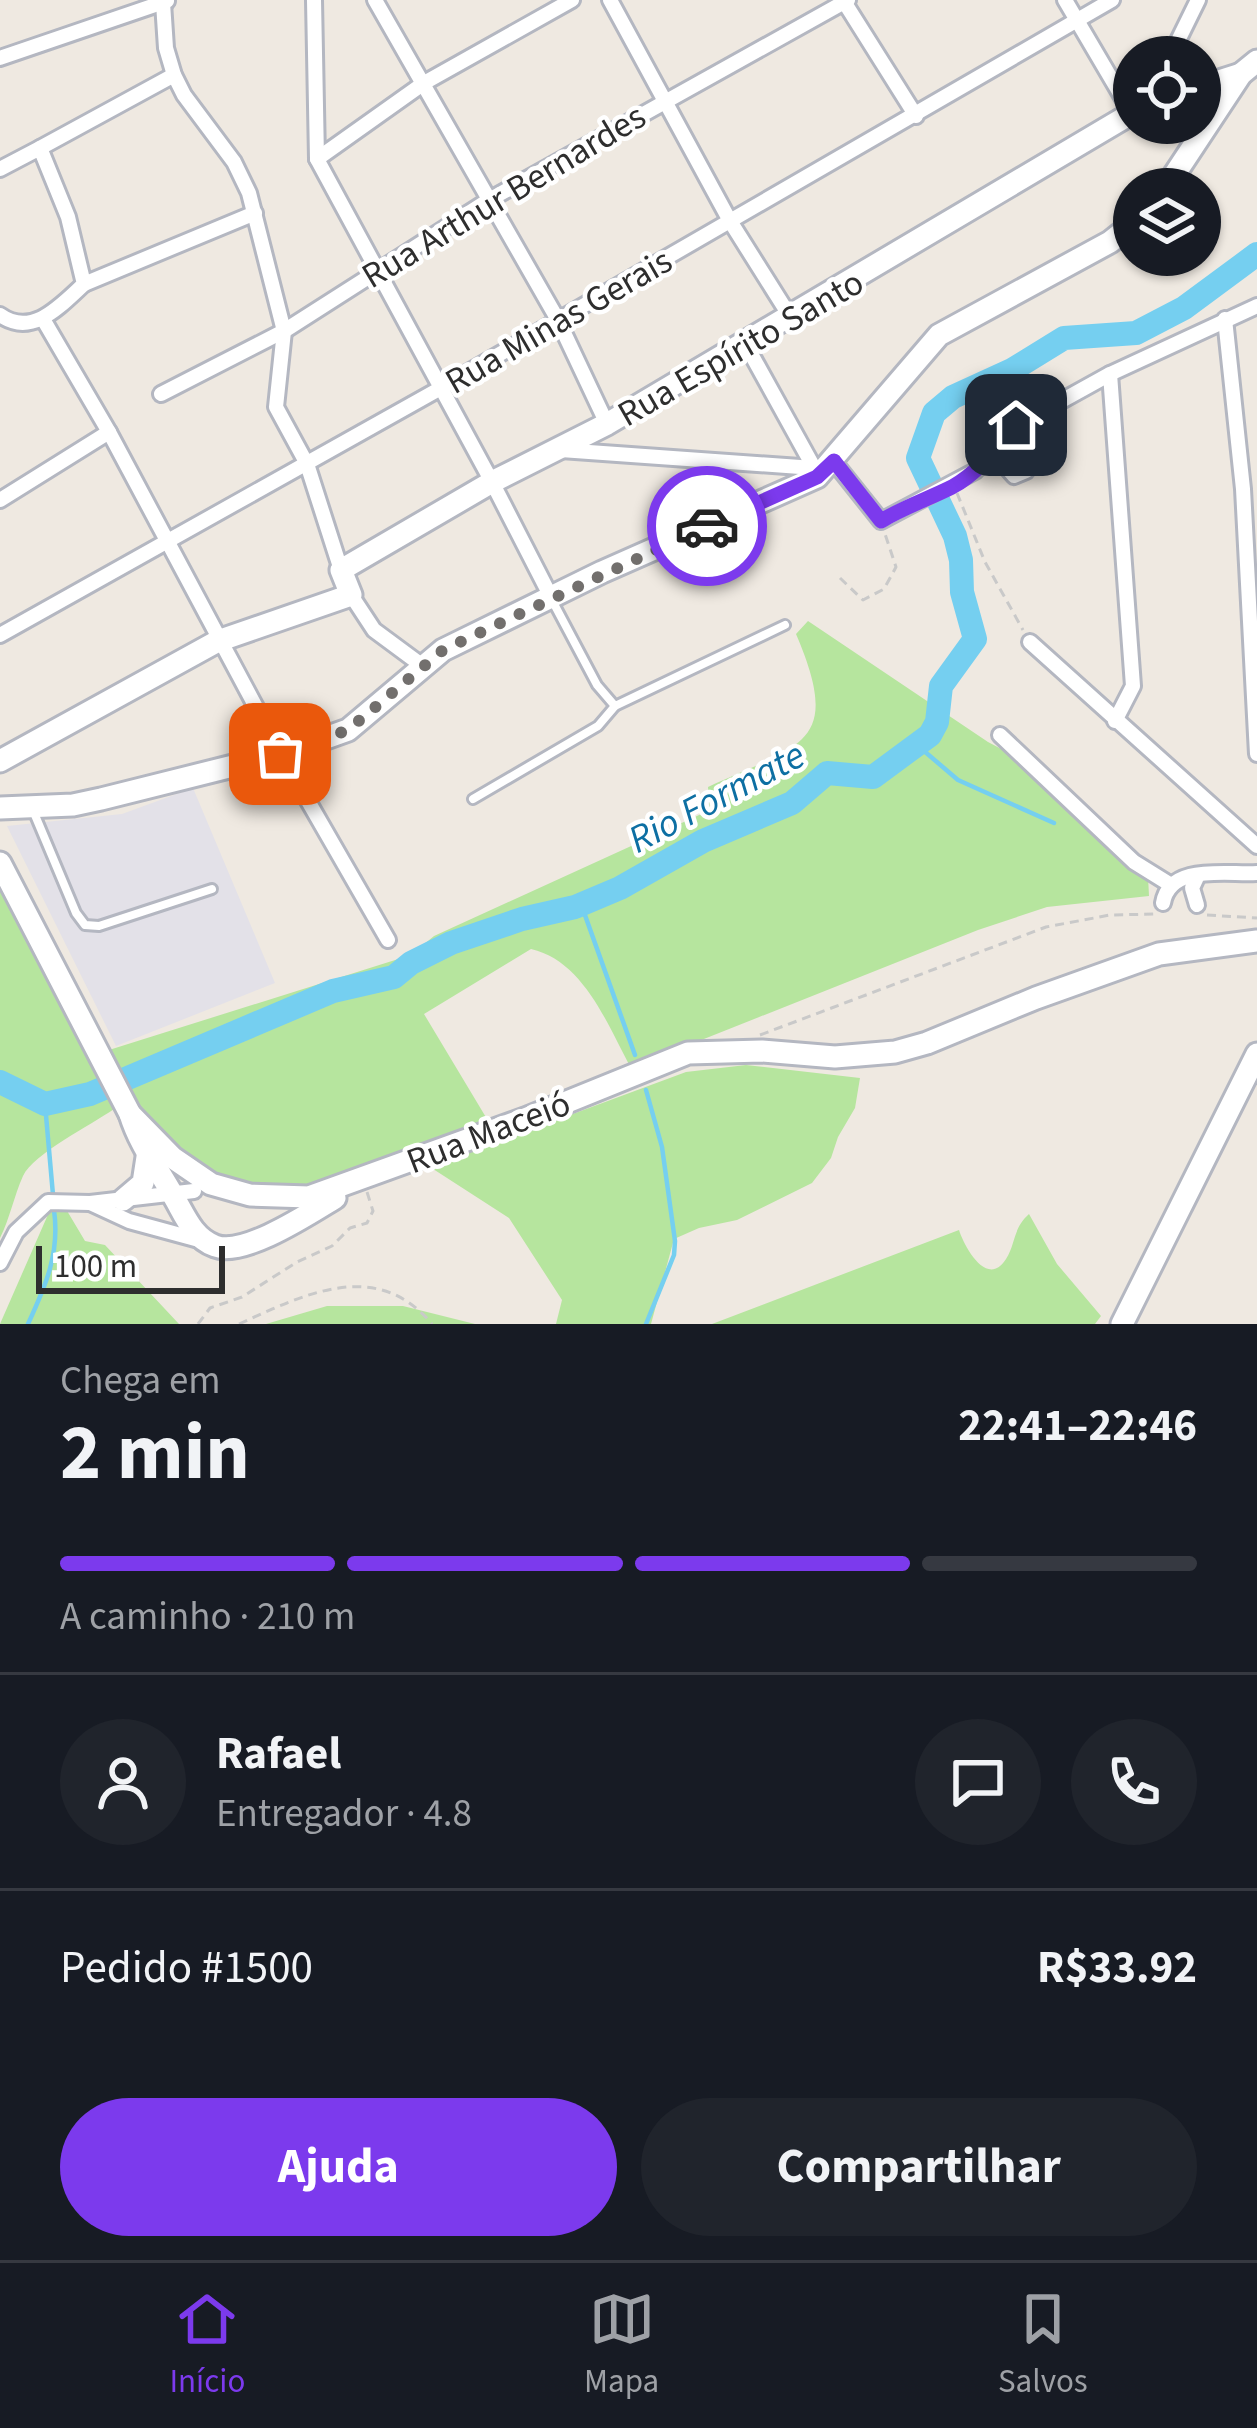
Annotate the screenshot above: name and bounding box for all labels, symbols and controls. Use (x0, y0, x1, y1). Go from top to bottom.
map controls (1113, 36, 1221, 276)
button: locate (1113, 36, 1221, 144)
street label: Rua Arthur Bernardes (352, 91, 655, 301)
button: layers (1113, 168, 1221, 276)
street label: Rua Minas Gerais (436, 236, 682, 407)
street label: Rua Espírito Santo (608, 257, 873, 439)
pin (965, 374, 1067, 476)
icon: home (983, 392, 1049, 458)
courier (647, 466, 767, 586)
icon: car (674, 493, 740, 559)
pin (229, 703, 331, 805)
icon: bag (247, 721, 313, 787)
water label: Rio Formate (619, 728, 815, 868)
street label: Rua Maceió (399, 1078, 578, 1187)
scale bar (36, 1240, 225, 1293)
text: 100 m (54, 1243, 137, 1290)
text: Chega em (60, 1353, 221, 1409)
text: 22:41–22:46 (958, 1394, 1197, 1458)
text: 2 min (60, 1398, 250, 1509)
text: A caminho · 210 m (60, 1589, 355, 1645)
button: person (60, 1719, 186, 1845)
button: chat (915, 1719, 1041, 1845)
button: phone (1071, 1719, 1197, 1845)
text: Rafael (216, 1722, 341, 1786)
text: Entregador · 4.8 (216, 1786, 472, 1842)
text: Pedido #1500 (60, 1936, 313, 2000)
text: R$33.92 (1037, 1936, 1197, 2000)
button: Ajuda (60, 2098, 617, 2236)
button: Compartilhar (641, 2098, 1197, 2236)
tab: Início (169, 2286, 245, 2405)
tab: Mapa (584, 2286, 659, 2405)
tab: Salvos (998, 2286, 1088, 2405)

